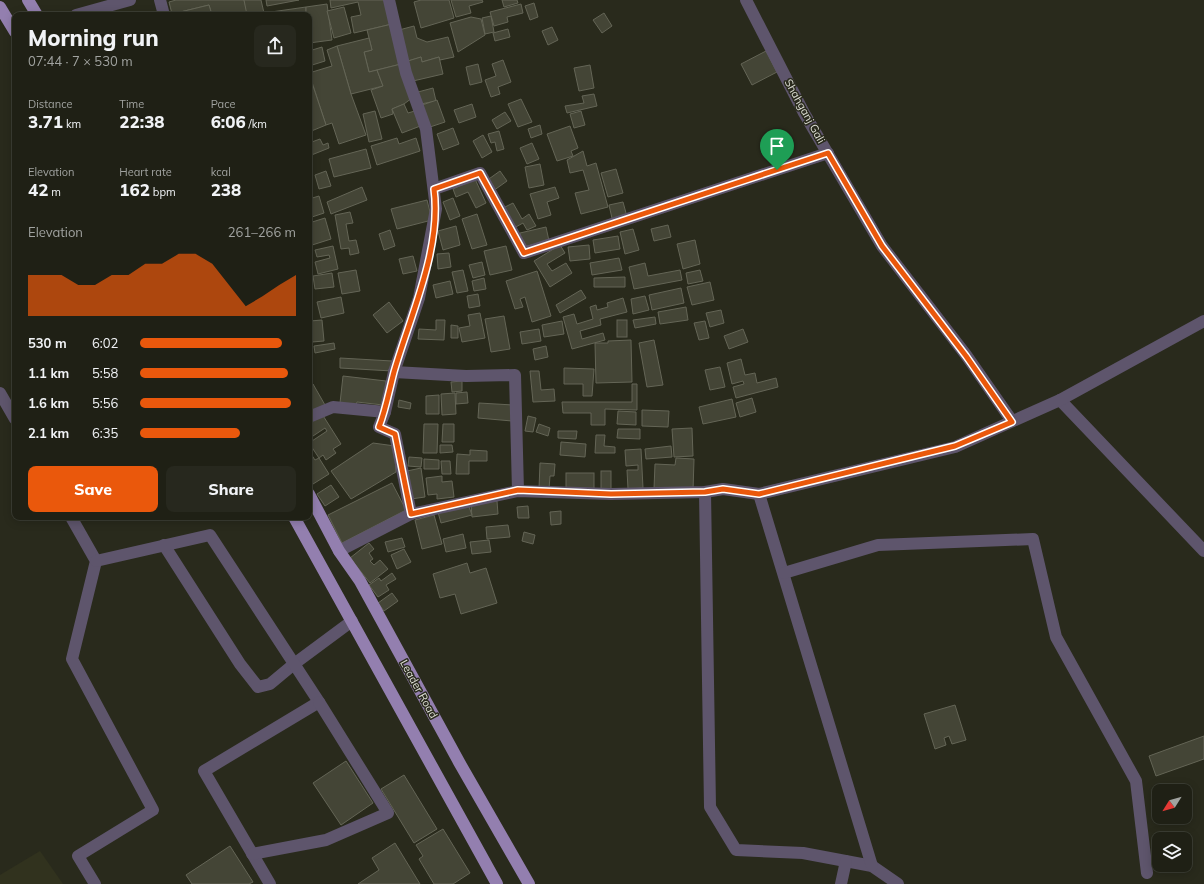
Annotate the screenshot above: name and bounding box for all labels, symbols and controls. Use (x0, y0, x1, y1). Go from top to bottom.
text: Morning run (28, 24, 159, 52)
button: share (254, 25, 296, 67)
text: 07:44 · 7 × 530 m (28, 53, 133, 69)
street label: Shahganj Gali (782, 76, 828, 146)
text: Distance (28, 97, 72, 111)
text: Time (119, 97, 144, 111)
text: Pace (211, 97, 235, 111)
text: 3.71 (28, 111, 63, 132)
text: 22:38 (119, 111, 165, 132)
text: 6:06 (211, 111, 246, 132)
text: km (63, 117, 81, 131)
text: /km (246, 117, 267, 131)
pin (760, 129, 794, 170)
icon: arrive (766, 135, 788, 157)
text: Elevation (28, 165, 75, 179)
text: Heart rate (119, 165, 172, 179)
text: kcal (211, 165, 231, 179)
text: 42 (28, 179, 48, 200)
text: 162 (119, 179, 150, 200)
text: 238 (211, 179, 241, 200)
text: m (48, 185, 61, 199)
text: bpm (150, 185, 176, 199)
text: Elevation (28, 224, 83, 240)
text: 261–266 m (228, 224, 296, 240)
text: 530 m (28, 335, 67, 351)
text: 6:02 (92, 335, 118, 351)
text: 1.1 km (28, 365, 69, 381)
text: 5:58 (92, 365, 118, 381)
text: 1.6 km (28, 395, 69, 411)
text: 5:56 (92, 395, 118, 411)
text: 2.1 km (28, 425, 69, 441)
text: 6:35 (92, 425, 118, 441)
button: Save (28, 466, 158, 512)
button: Share (166, 466, 296, 512)
street label: Leader Road (397, 657, 441, 721)
north arrow (1152, 784, 1192, 824)
map controls (1152, 784, 1192, 872)
button: layers (1152, 832, 1192, 872)

